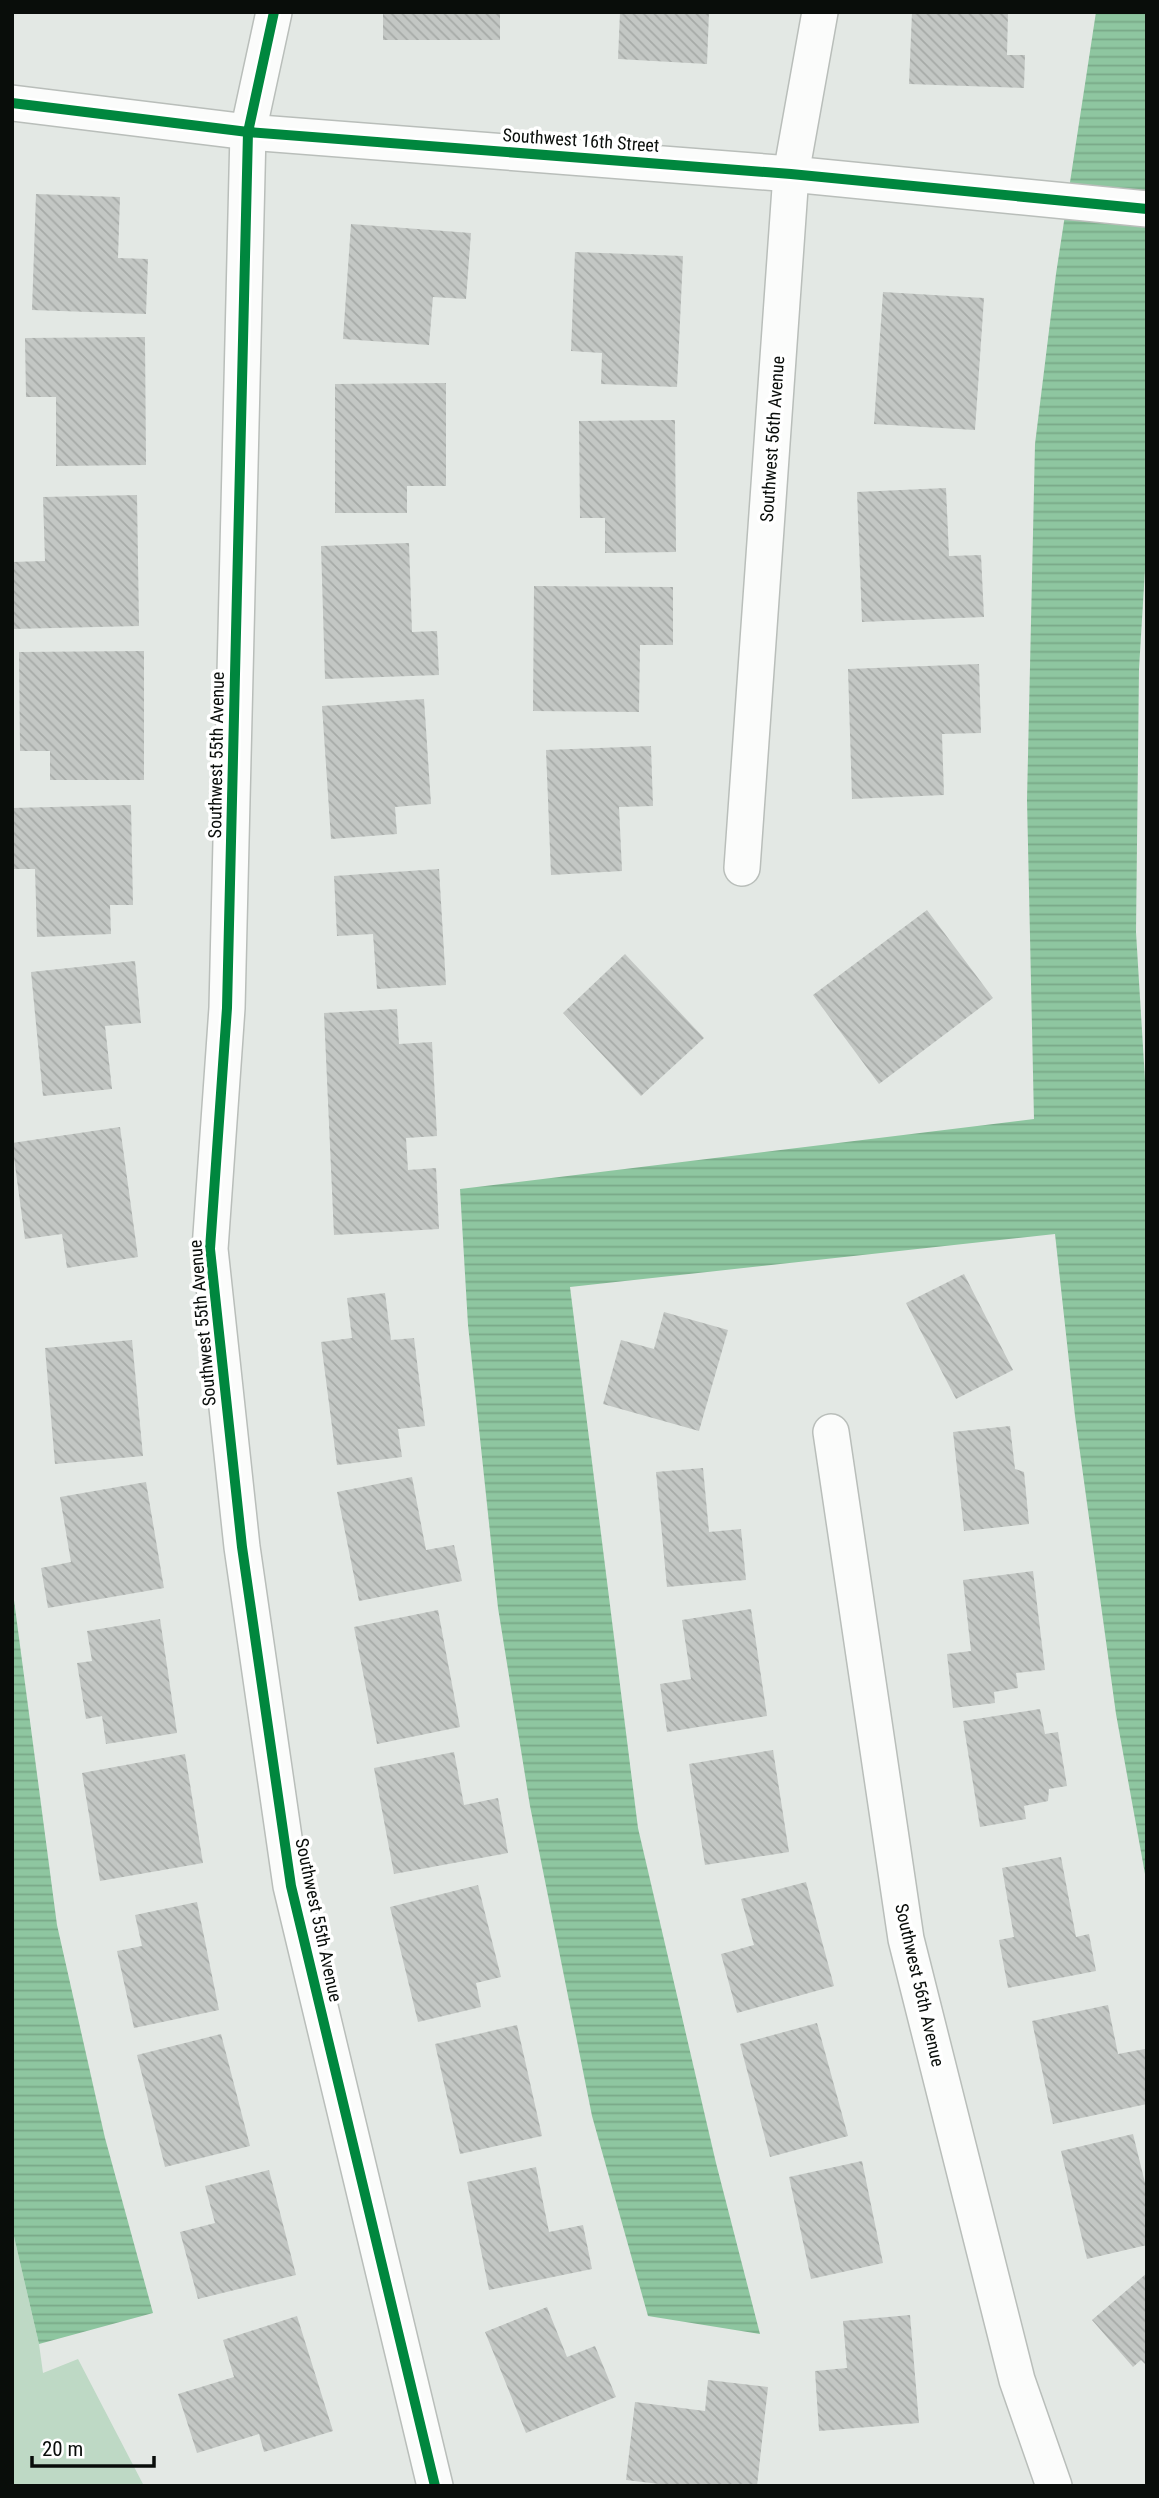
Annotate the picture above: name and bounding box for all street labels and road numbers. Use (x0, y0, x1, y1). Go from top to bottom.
street label: Southwest 16th Street (502, 124, 660, 156)
street label: Southwest 56th Avenue (756, 355, 788, 523)
street label: Southwest 55th Avenue (204, 672, 228, 838)
street label: Southwest 55th Avenue (184, 1239, 220, 1407)
street label: Southwest 55th Avenue (291, 1836, 347, 2004)
street label: Southwest 56th Avenue (891, 1901, 949, 2069)

